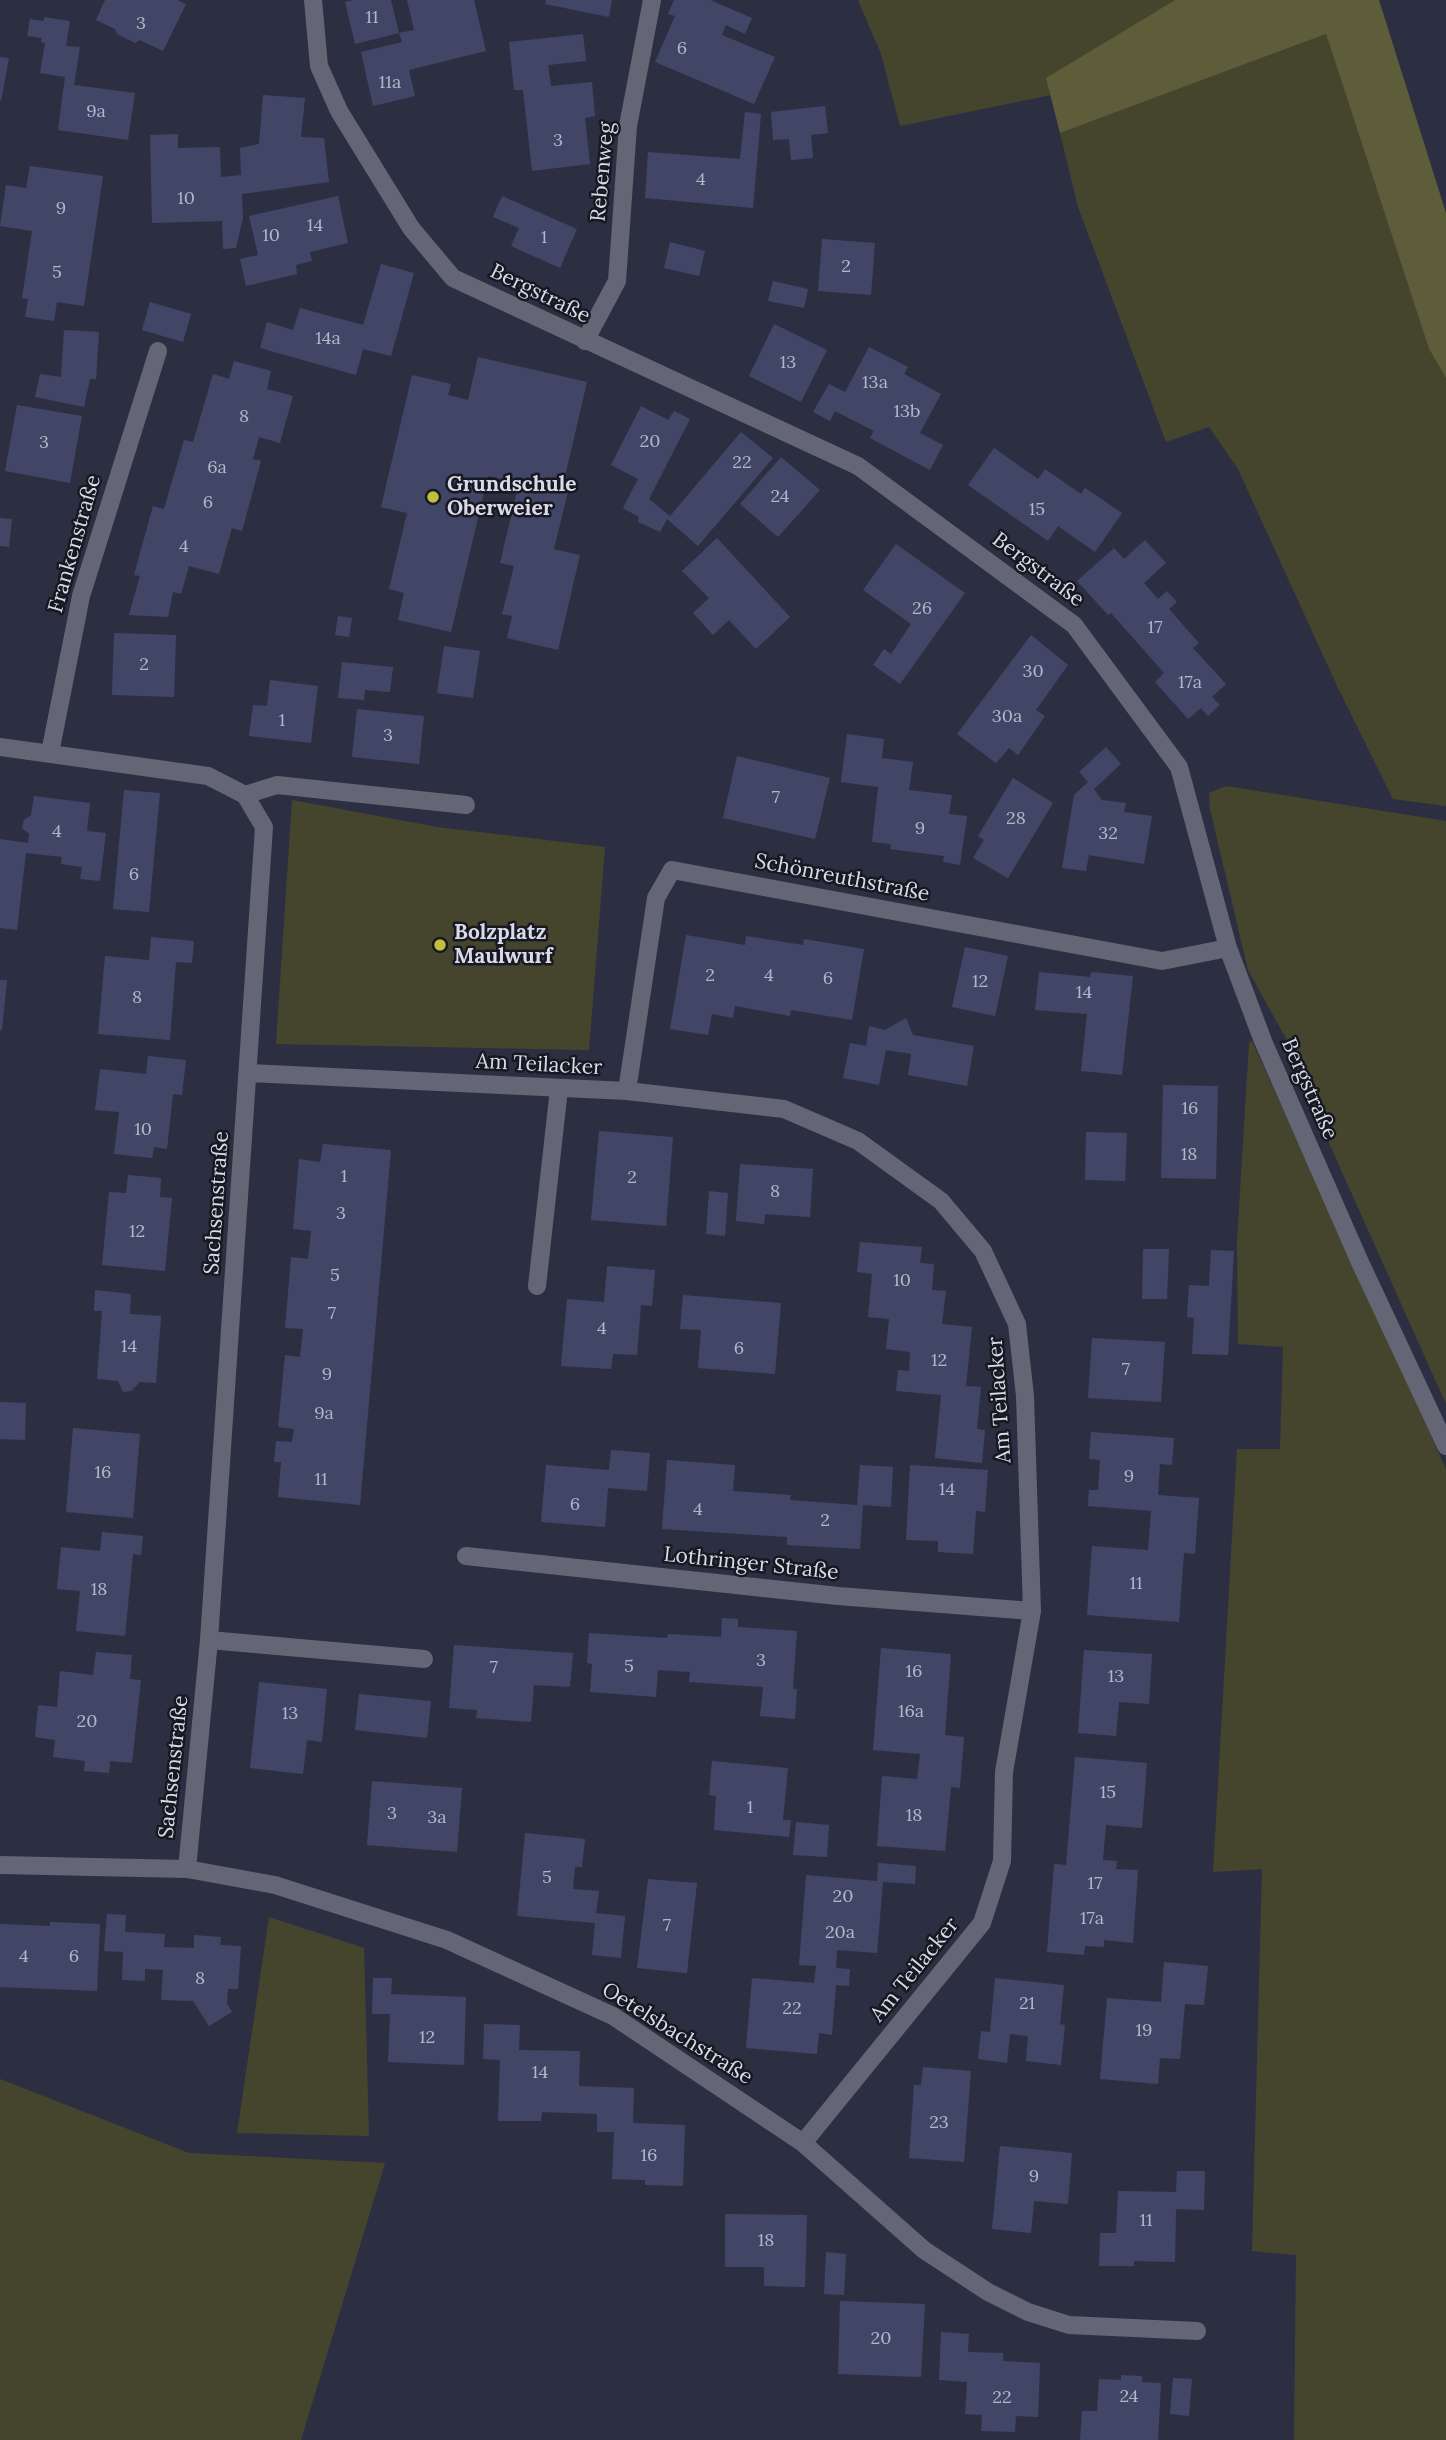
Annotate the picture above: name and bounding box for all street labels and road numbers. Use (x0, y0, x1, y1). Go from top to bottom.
street label: Rebenweg (586, 121, 620, 223)
street label: Bergstraße (486, 259, 594, 329)
street label: Frankenstraße (43, 472, 107, 616)
street label: Bergstraße (987, 527, 1089, 613)
street label: Schönreuthstraße (752, 849, 932, 907)
street label: Bergstraße (1275, 1034, 1343, 1144)
street label: Am Teilacker (475, 1049, 603, 1081)
street label: Sachsenstraße (199, 1130, 235, 1276)
street label: Am Teilacker (983, 1336, 1017, 1464)
street label: Lothringer Straße (662, 1542, 840, 1586)
street label: Sachsenstraße (154, 1694, 194, 1840)
street label: Am Teilacker (865, 1913, 965, 2027)
street label: Oetelsbachstraße (597, 1978, 757, 2090)

